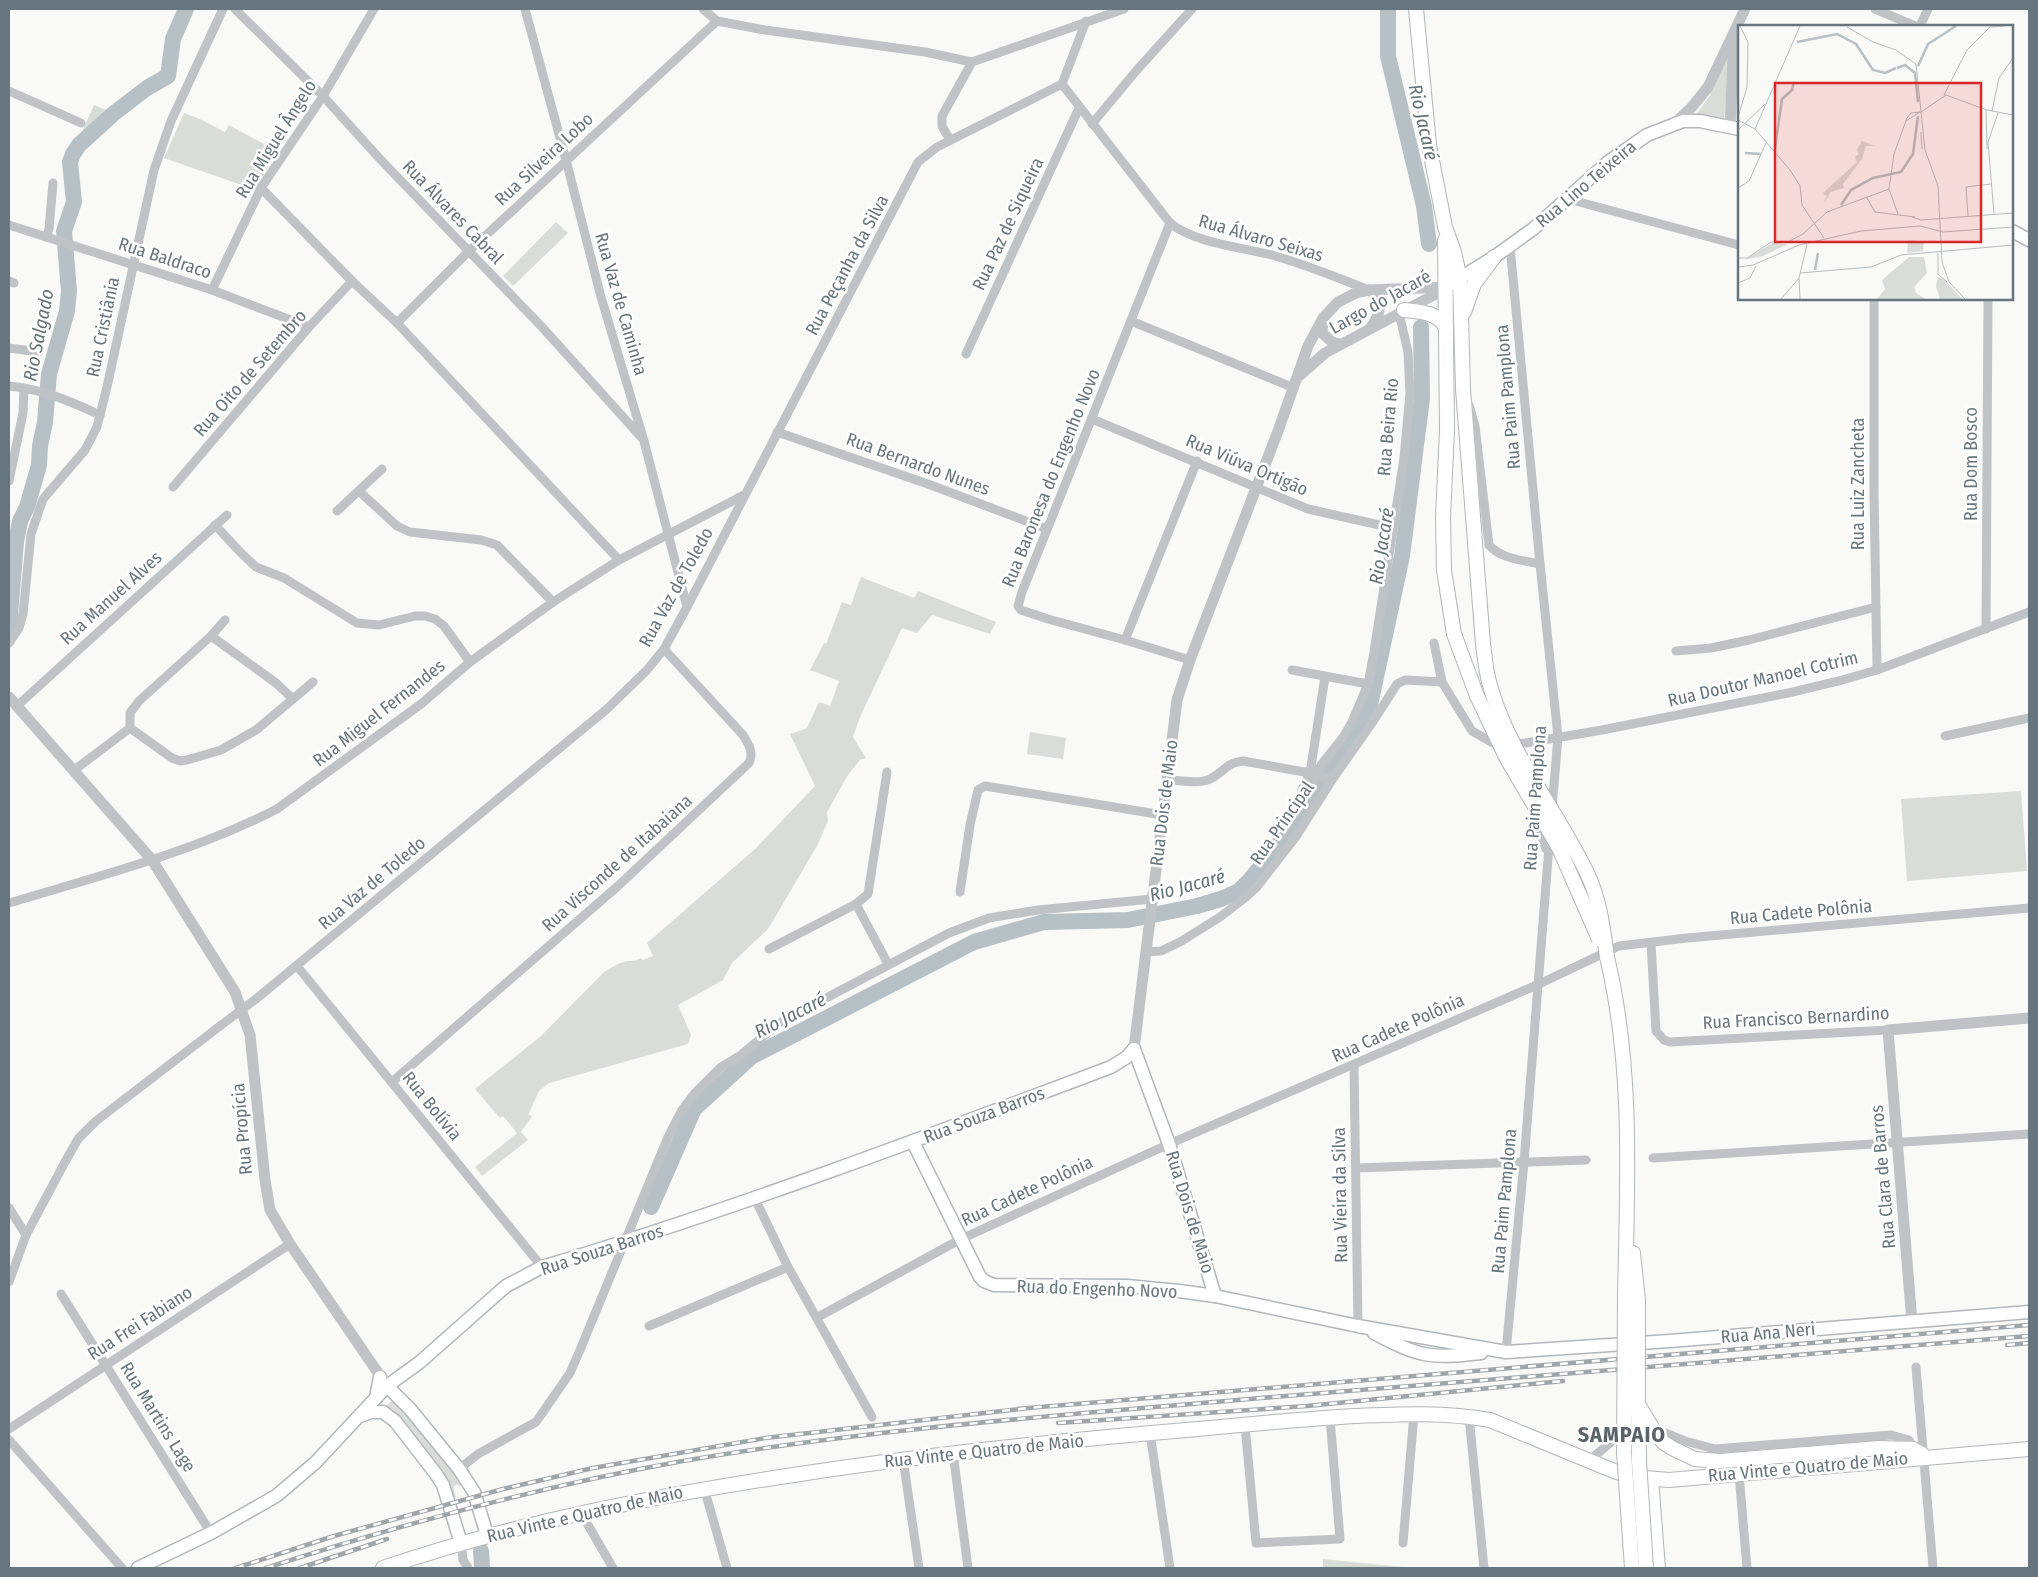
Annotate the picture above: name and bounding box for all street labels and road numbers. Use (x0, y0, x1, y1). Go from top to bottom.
street label: Rua Miguel Ângelo (231, 76, 321, 202)
street label: Rua Silveira Lobo (490, 108, 598, 210)
street label: Rua Lino Teixeira (1531, 135, 1641, 232)
street label: Rua Paz de Siqueira (968, 154, 1049, 294)
street label: Rua Álvares Cabral (398, 155, 509, 269)
street label: Rua Peçanha da Silva (801, 191, 893, 339)
street label: Rua Álvaro Seixas (1196, 209, 1326, 266)
street label: Rua Vaz de Caminha (590, 230, 652, 378)
street label: Rua Baldraco (116, 233, 214, 283)
street label: Largo do Jacaré (1325, 265, 1435, 339)
street label: Rua Cristiânia (82, 275, 124, 379)
street label: Rua Oito de Setembro (189, 305, 311, 441)
street label: Rua Paim Pamplona (1491, 323, 1525, 470)
street label: Rua Baronesa do Engenho Novo (997, 366, 1105, 590)
street label: Rua Beira Rio (1373, 377, 1403, 477)
street label: Rua Dom Bosco (1960, 407, 1982, 521)
street label: Rua Luiz Zancheta (1847, 418, 1869, 550)
street label: Rua Bernardo Nunes (843, 428, 993, 500)
street label: Rua Viúva Ortigão (1183, 429, 1311, 501)
street label: Rua Vaz de Toledo (634, 523, 718, 651)
street label: Rua Manuel Alves (56, 546, 167, 649)
street label: Rua Doutor Manoel Cotrim (1666, 646, 1860, 712)
street label: Rua Miguel Fernandes (309, 654, 450, 771)
street label: Rua Paim Pamplona (1519, 725, 1551, 871)
street label: Rua Dois de Maio (1145, 739, 1183, 867)
street label: Rua Principal (1245, 777, 1319, 869)
street label: Rua Visconde de Itabaiana (537, 790, 697, 936)
street label: Rua Vaz de Toledo (314, 832, 430, 934)
street label: Rua Cadete Polônia (1729, 895, 1873, 929)
street label: Rua Cadete Polônia (1328, 989, 1468, 1067)
street label: Rua Francisco Bernardino (1702, 1002, 1890, 1034)
street label: Rua Bolívia (398, 1067, 467, 1145)
street label: Rua Propícia (227, 1082, 257, 1176)
street label: Rua Souza Barros (920, 1082, 1048, 1148)
street label: Rua Clara de Barros (1866, 1104, 1900, 1250)
street label: Rua Vieira da Silva (1328, 1127, 1352, 1263)
street label: Rua Paim Pamplona (1487, 1127, 1521, 1274)
street label: Rua Dois de Maio (1161, 1148, 1219, 1276)
street label: Rua Cadete Polônia (958, 1151, 1096, 1231)
street label: Rua Souza Barros (538, 1220, 667, 1280)
street label: Rua do Engenho Novo (1016, 1275, 1178, 1303)
street label: Rua Frei Fabiano (83, 1281, 197, 1365)
street label: Rua Ana Neri (1720, 1318, 1816, 1348)
street label: Rua Martins Lage (115, 1358, 201, 1476)
street label: Rua Vinte e Quatro de Maio (883, 1430, 1085, 1472)
street label: Rua Vinte e Quatro de Maio (1707, 1447, 1909, 1487)
street label: Rua Vinte e Quatro de Maio (485, 1481, 685, 1547)

